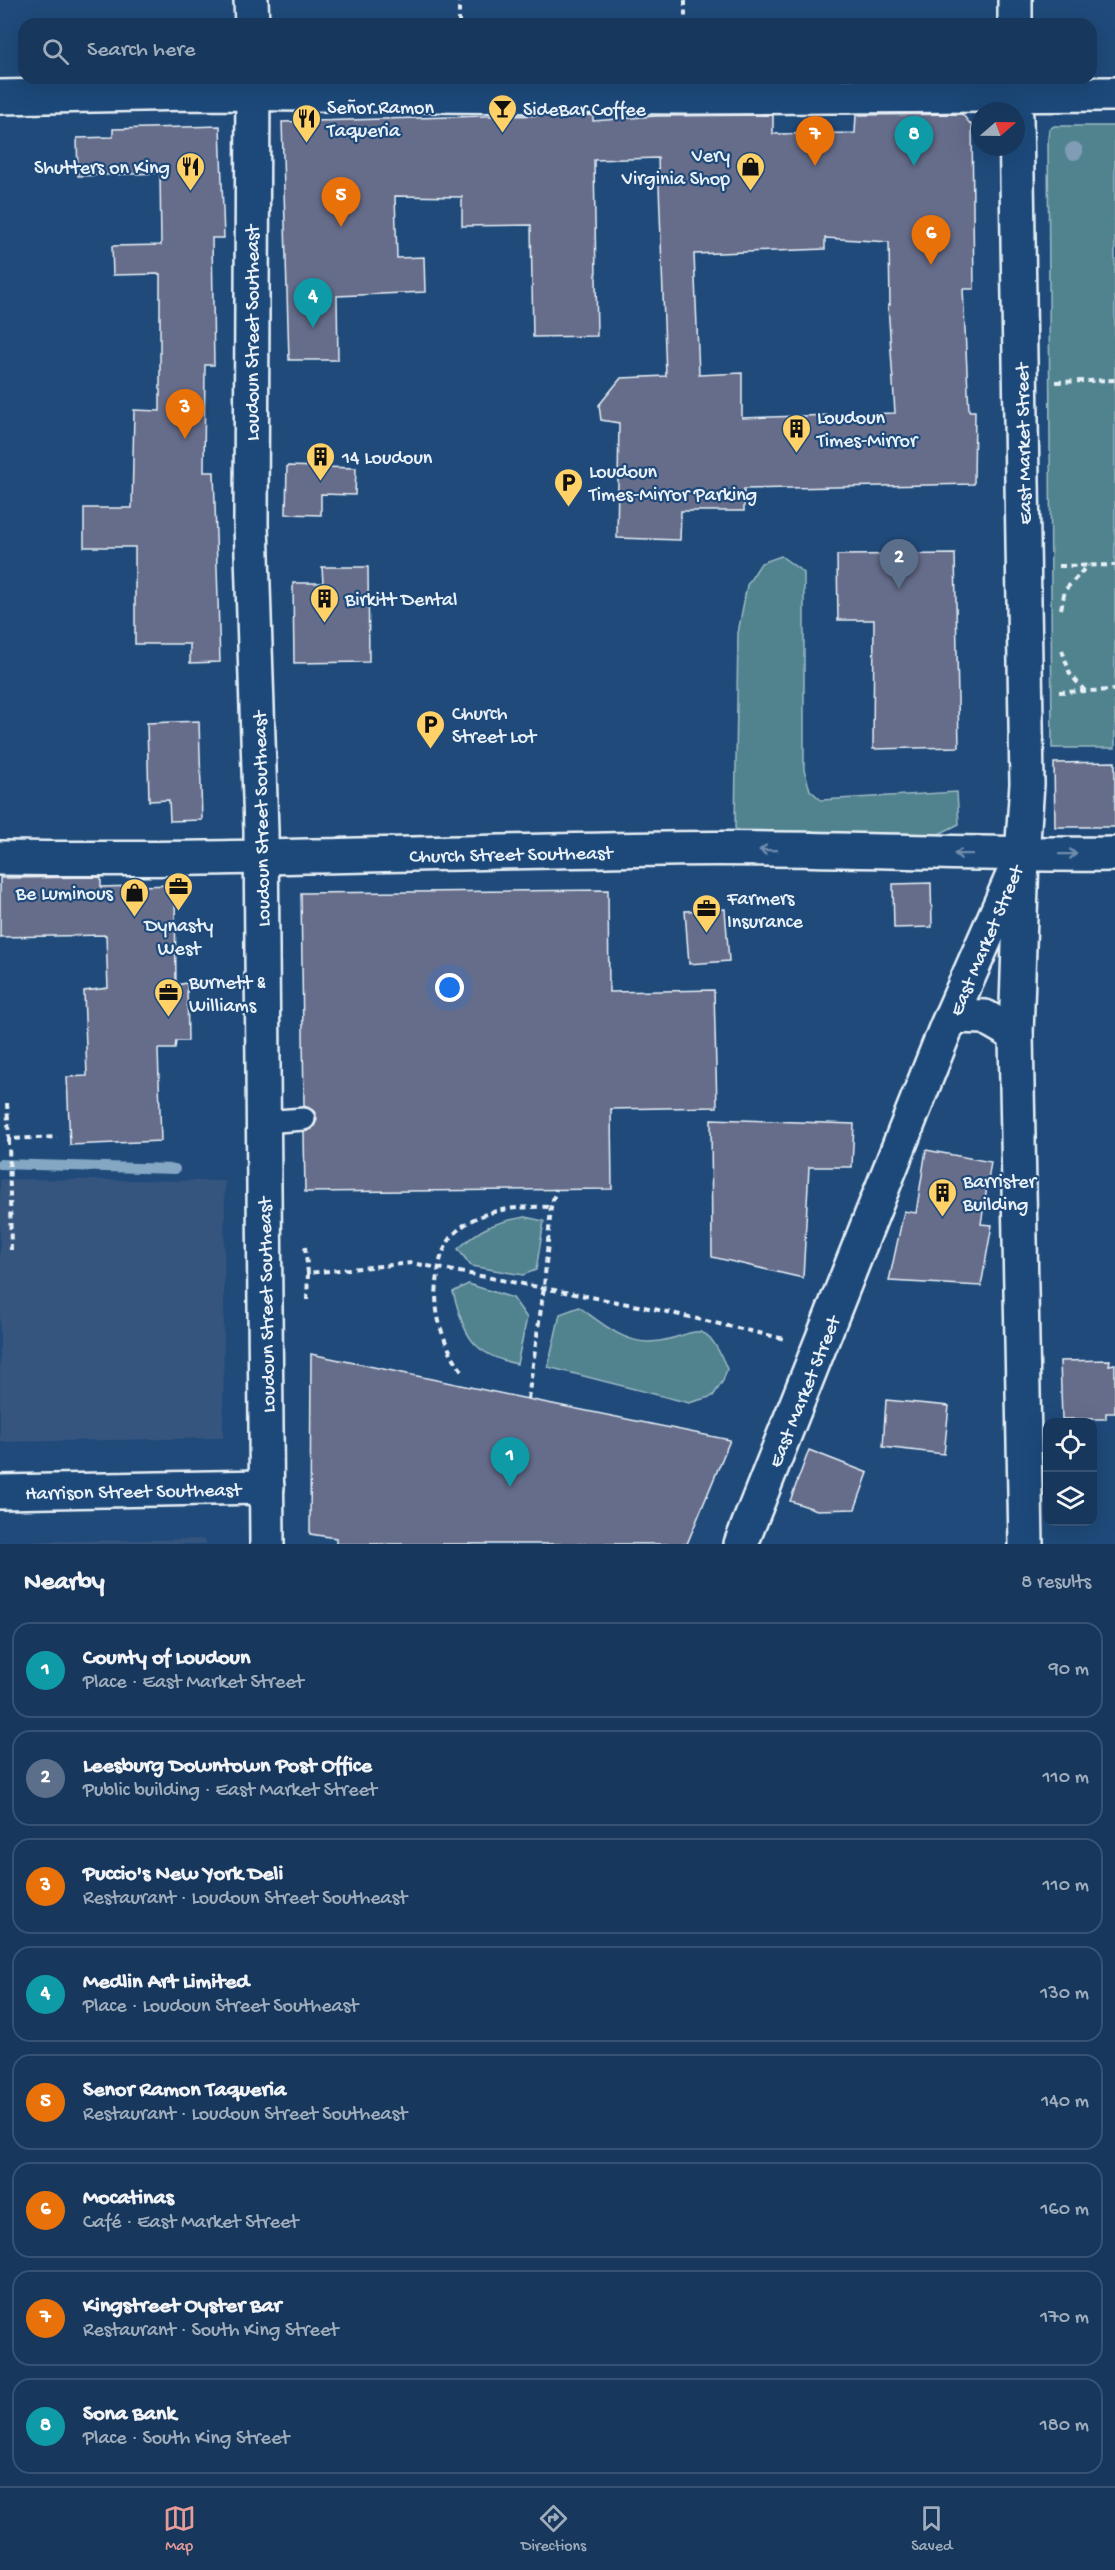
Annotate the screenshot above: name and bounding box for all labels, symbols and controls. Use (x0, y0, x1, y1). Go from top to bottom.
search box (18, 18, 1097, 84)
icon: search (39, 35, 72, 68)
text: Search here (87, 38, 195, 64)
bar icon: SideBar Coffee (486, 92, 518, 134)
place label: Señor Ramon Taqueria (326, 98, 434, 144)
place label: SideBar Coffee (523, 100, 647, 123)
restaurant icon: Señor Ramon Taqueria (290, 102, 322, 144)
north arrow (971, 102, 1025, 156)
pin: 7 (796, 116, 834, 166)
pin: 8 (894, 116, 934, 166)
place label: Very Virginia Shop (621, 146, 730, 192)
restaurant icon: Shutters on King (175, 150, 207, 192)
shop icon: Very Virginia Shop (735, 150, 767, 192)
place label: Shutters on King (34, 158, 170, 181)
pin: 5 (322, 178, 360, 227)
pin: 6 (912, 216, 950, 265)
street label: Loudoun Street Southeast (243, 223, 266, 441)
pin: 4 (294, 278, 332, 328)
street label: East Market Street (1013, 361, 1038, 525)
pin: 3 (166, 390, 204, 439)
place label: Loudoun Times-Mirror (816, 408, 919, 454)
building icon: Loudoun Times-Mirror (780, 412, 812, 454)
building icon: 14 Loudoun (305, 440, 337, 482)
place label: 14 Loudoun (341, 448, 433, 471)
place label: Loudoun Times-Mirror Parking (588, 462, 757, 508)
parking icon: Loudoun Times-Mirror Parking (552, 466, 584, 508)
pin: 2 (880, 540, 918, 589)
building icon: Birkitt Dental (308, 582, 340, 624)
place label: Birkitt Dental (344, 590, 458, 613)
place label: Church Street Lot (452, 704, 538, 750)
parking icon: Church Street Lot (415, 708, 447, 750)
street label: Loudoun Street Southeast (250, 709, 277, 927)
street label: Church Street Southeast (409, 843, 615, 870)
one-way arrow (759, 845, 779, 856)
one-way arrow (954, 848, 974, 860)
one-way arrow (1058, 849, 1078, 860)
street label: East Market Street (946, 861, 1031, 1020)
office icon: Dynasty West (163, 870, 195, 912)
shop icon: Be Luminous (118, 876, 150, 918)
place label: Be Luminous (15, 884, 114, 907)
place label: Farmers Insurance (726, 889, 804, 935)
office icon: Farmers Insurance (690, 892, 722, 934)
place label: Dynasty West (143, 916, 214, 962)
place label: Burnett & Williams (188, 973, 267, 1019)
your location (435, 973, 464, 1002)
office icon: Burnett & Williams (152, 976, 184, 1018)
place label: Barrister Building (962, 1172, 1038, 1218)
building icon: Barrister Building (926, 1176, 958, 1218)
street label: Loudoun Street Southeast (255, 1195, 282, 1413)
street label: East Market Street (765, 1311, 848, 1471)
map controls (1043, 1418, 1097, 1526)
button: locate (1043, 1418, 1097, 1472)
pin: 1 (490, 1438, 530, 1487)
button: layers (1043, 1472, 1097, 1526)
street label: Harrison Street Southeast (25, 1480, 243, 1507)
text: Nearby (24, 1568, 105, 1599)
text: 8 results (1021, 1572, 1091, 1595)
text: County of Loudoun (83, 1646, 250, 1672)
text: 1 (41, 1659, 50, 1682)
text: 90 m (1049, 1659, 1089, 1682)
text: Place · East Market Street (83, 1672, 304, 1695)
text: Leesburg Downtown Post Office (83, 1754, 372, 1780)
text: 2 (41, 1767, 50, 1790)
text: 110 m (1043, 1767, 1089, 1790)
text: Public building · East Market Street (83, 1780, 377, 1803)
text: Puccio's New York Deli (83, 1862, 283, 1888)
text: 3 (40, 1875, 51, 1898)
text: 110 m (1043, 1875, 1089, 1898)
text: Restaurant · Loudoun Street Southeast (83, 1888, 407, 1911)
text: Medlin Art Limited (83, 1970, 249, 1996)
text: 4 (41, 1983, 50, 2006)
text: 130 m (1040, 1983, 1089, 2006)
text: Place · Loudoun Street Southeast (83, 1996, 358, 2019)
text: Senor Ramon Taqueria (83, 2078, 286, 2104)
text: 5 (40, 2091, 51, 2114)
text: 140 m (1041, 2091, 1089, 2114)
text: Restaurant · Loudoun Street Southeast (83, 2104, 407, 2127)
text: Mocatinas (83, 2186, 174, 2212)
text: 6 (40, 2199, 51, 2222)
text: 160 m (1040, 2199, 1089, 2222)
text: Café · East Market Street (83, 2212, 299, 2235)
text: Kingstreet Oyster Bar (83, 2294, 281, 2320)
text: 7 (40, 2307, 51, 2330)
text: 170 m (1040, 2307, 1089, 2330)
text: Restaurant · South King Street (83, 2320, 338, 2343)
text: Sona Bank (83, 2402, 176, 2428)
text: 8 (40, 2415, 51, 2438)
text: 180 m (1040, 2415, 1089, 2438)
text: Place · South King Street (83, 2428, 289, 2451)
tab: Map (163, 2502, 196, 2557)
tab: Directions (521, 2502, 586, 2557)
tab: Saved (911, 2502, 952, 2557)

